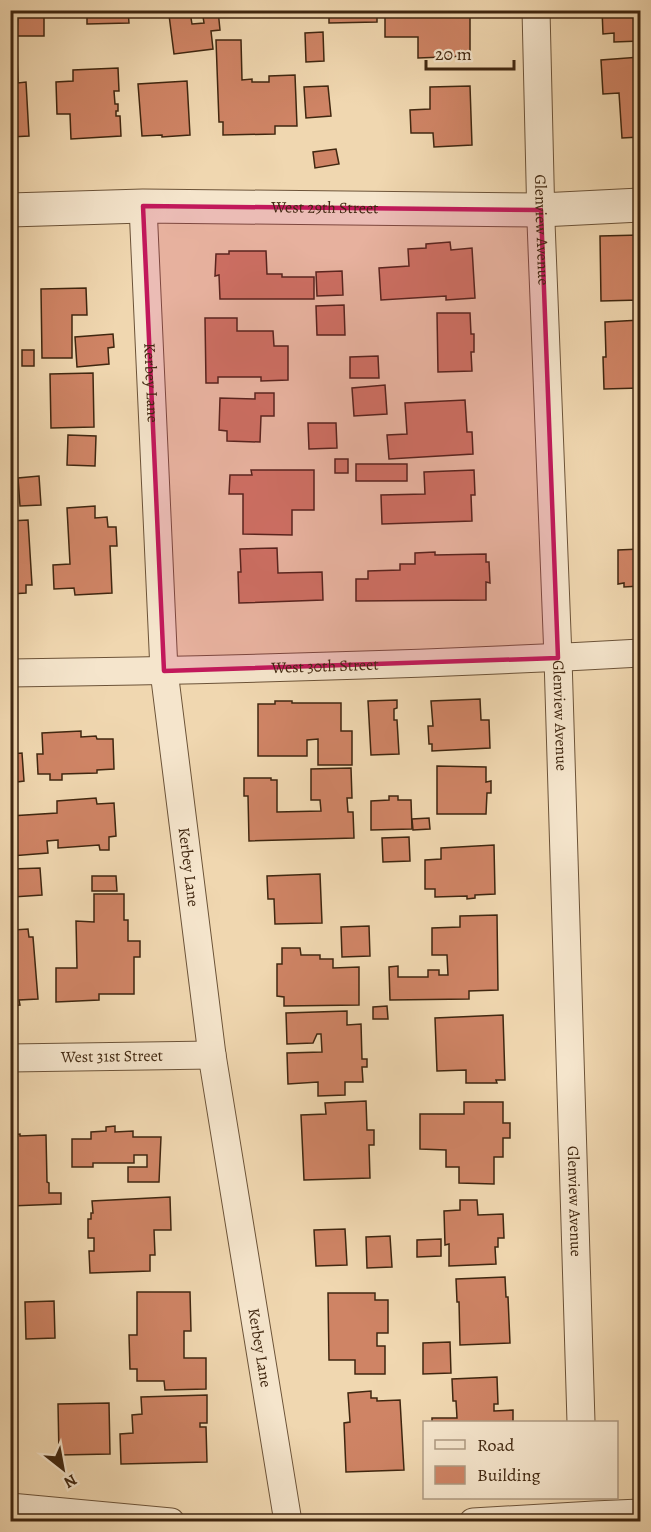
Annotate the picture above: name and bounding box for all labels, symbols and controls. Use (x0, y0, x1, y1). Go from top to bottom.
scale bar (426, 33, 514, 71)
text: 20 m (435, 42, 472, 66)
street label: Glenview Avenue (529, 174, 554, 286)
street label: West 29th Street (270, 196, 379, 219)
street label: Kerbey Lane (138, 342, 164, 423)
street label: West 30th Street (270, 654, 379, 679)
street label: Glenview Avenue (547, 660, 572, 771)
street label: Kerbey Lane (173, 826, 204, 908)
street label: West 31st Street (60, 1045, 163, 1068)
street label: Glenview Avenue (562, 1146, 587, 1257)
street label: Kerbey Lane (242, 1306, 277, 1389)
legend (423, 1421, 618, 1499)
text: Road (477, 1433, 515, 1457)
north arrow (33, 1439, 93, 1499)
text: Building (477, 1463, 541, 1487)
text: N (59, 1469, 81, 1494)

